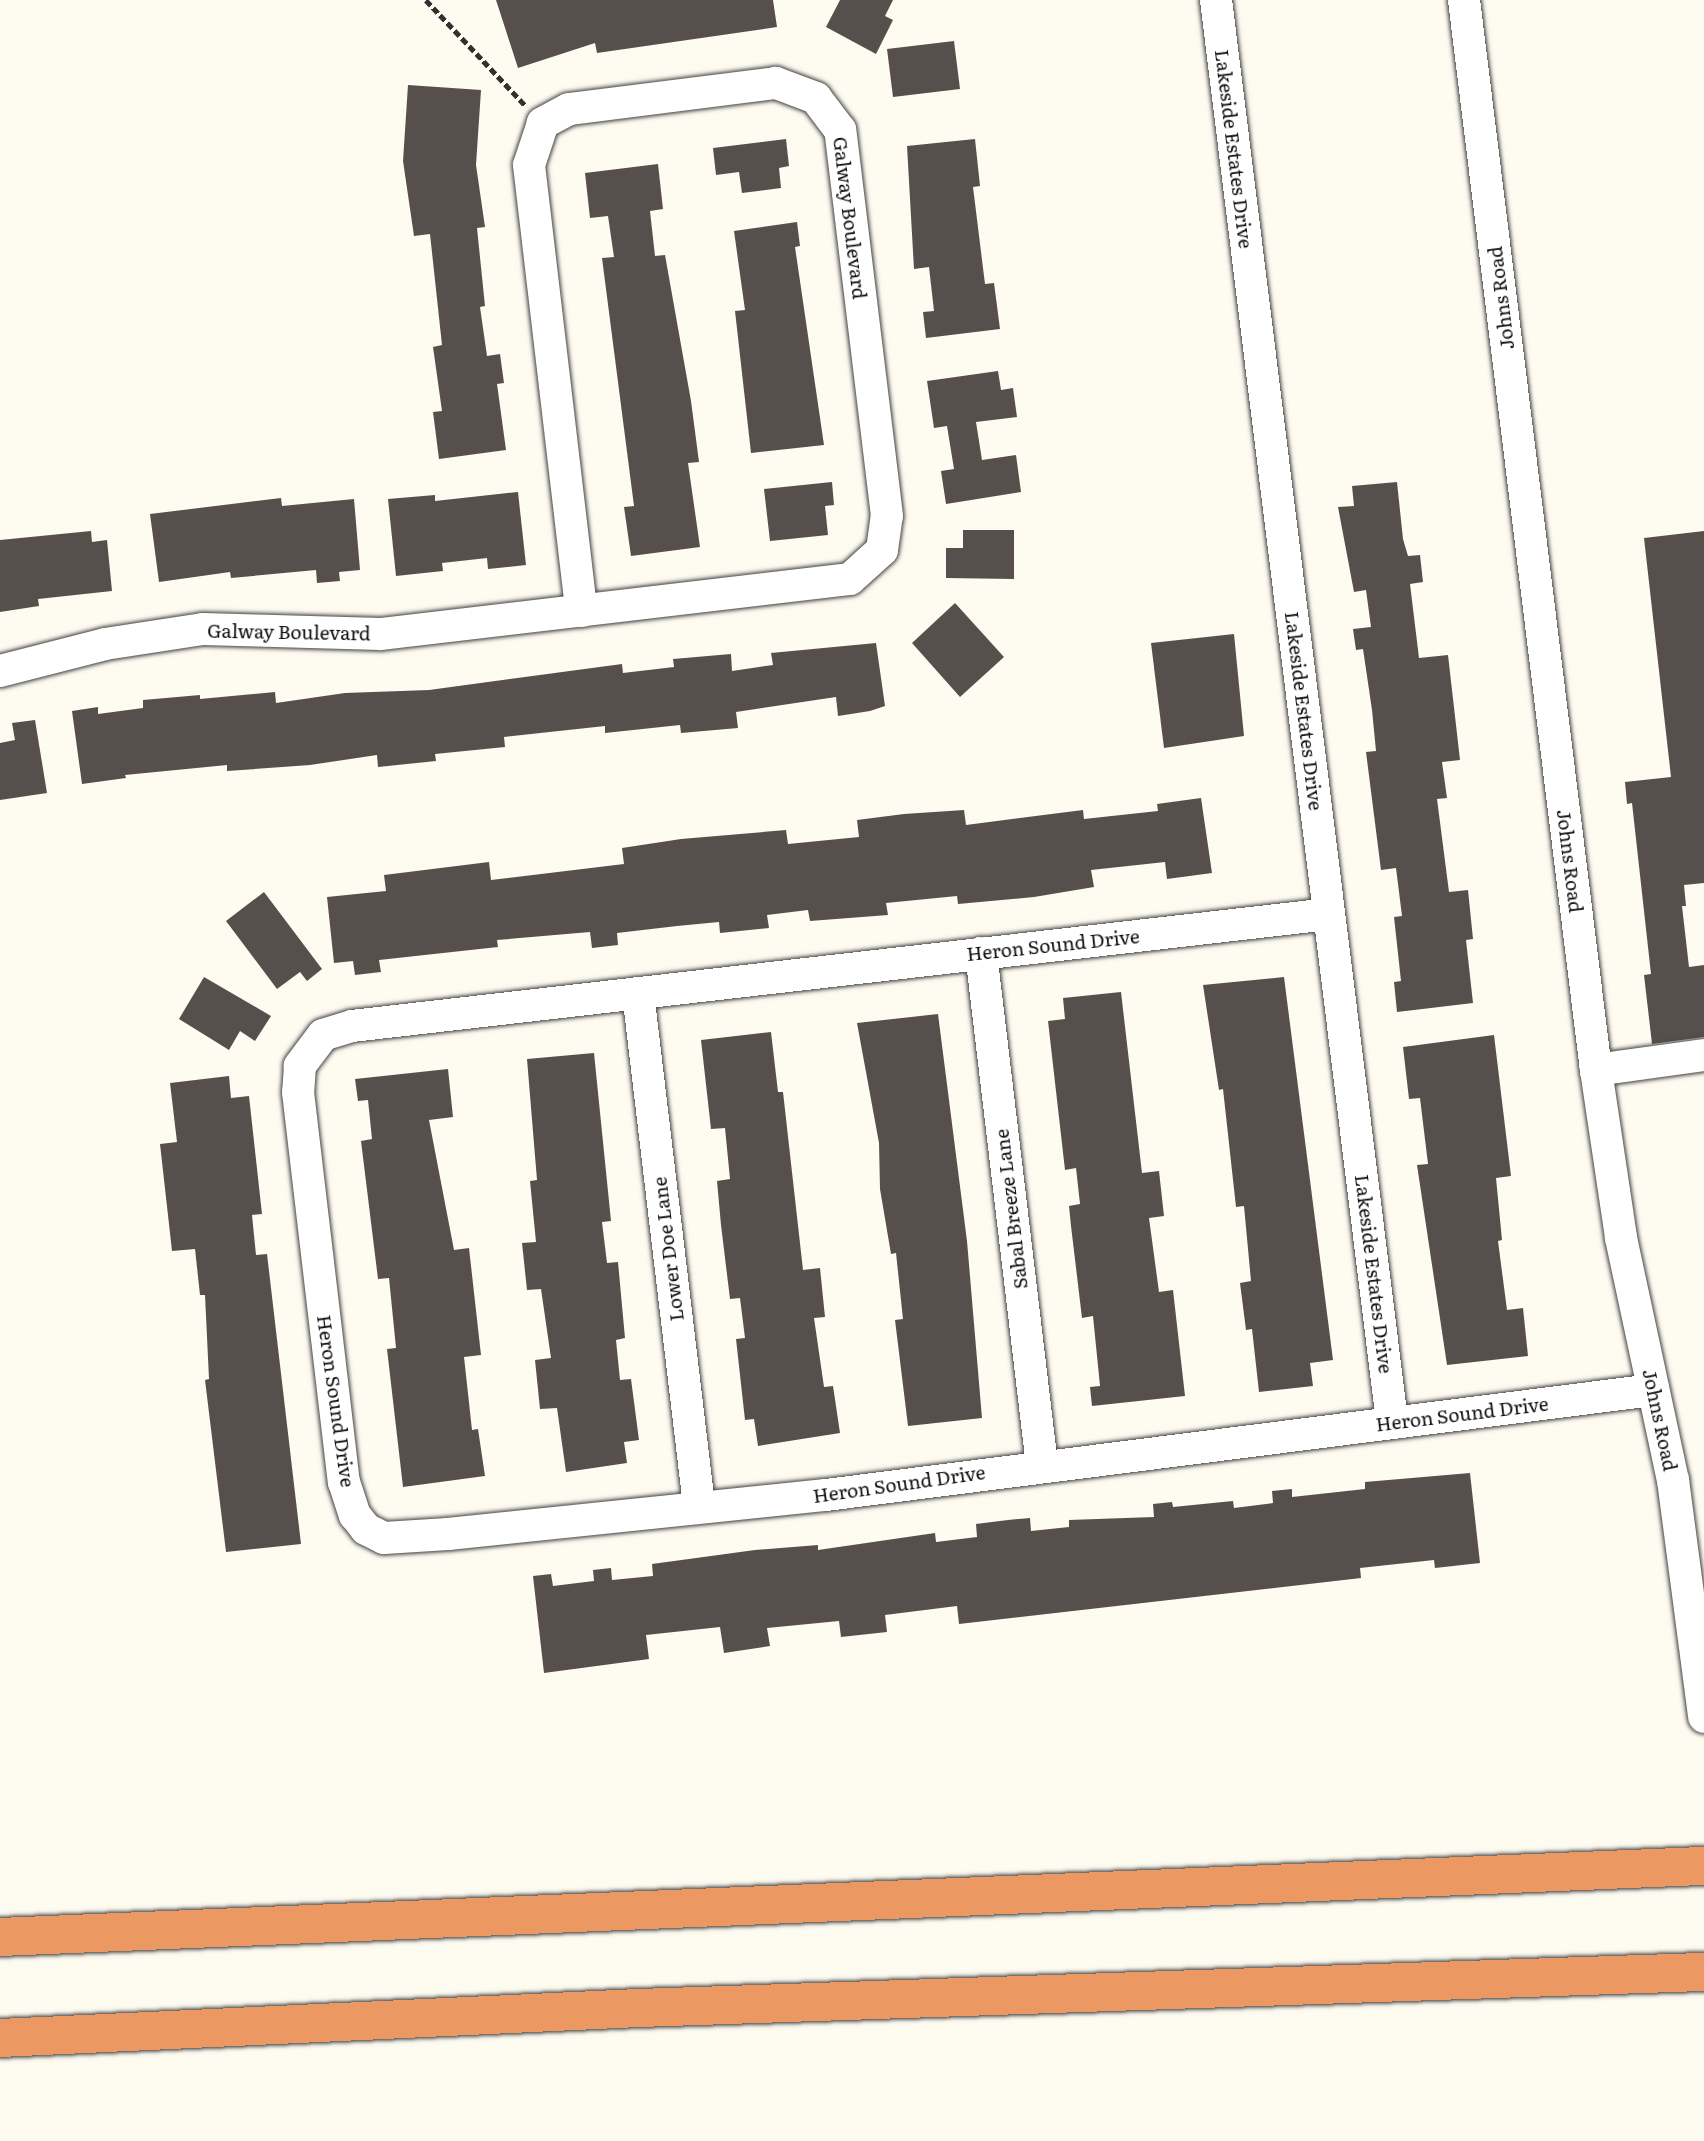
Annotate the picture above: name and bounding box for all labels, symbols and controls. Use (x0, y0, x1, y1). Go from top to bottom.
street label: Lakeside Estates Drive (1210, 48, 1258, 250)
street label: Galway Boulevard (829, 135, 871, 301)
street label: Johns Road (1483, 245, 1519, 351)
street label: Lakeside Estates Drive (1280, 610, 1328, 812)
street label: Galway Boulevard (207, 619, 371, 645)
street label: Johns Road (1552, 808, 1588, 914)
street label: Heron Sound Drive (965, 925, 1141, 965)
street label: Sabal Breeze Lane (990, 1128, 1032, 1290)
street label: Lakeside Estates Drive (1350, 1173, 1398, 1375)
street label: Lower Doe Lane (648, 1175, 688, 1323)
street label: Heron Sound Drive (313, 1313, 359, 1489)
street label: Johns Road (1638, 1367, 1682, 1473)
street label: Heron Sound Drive (1374, 1392, 1550, 1436)
street label: Heron Sound Drive (811, 1461, 987, 1507)

